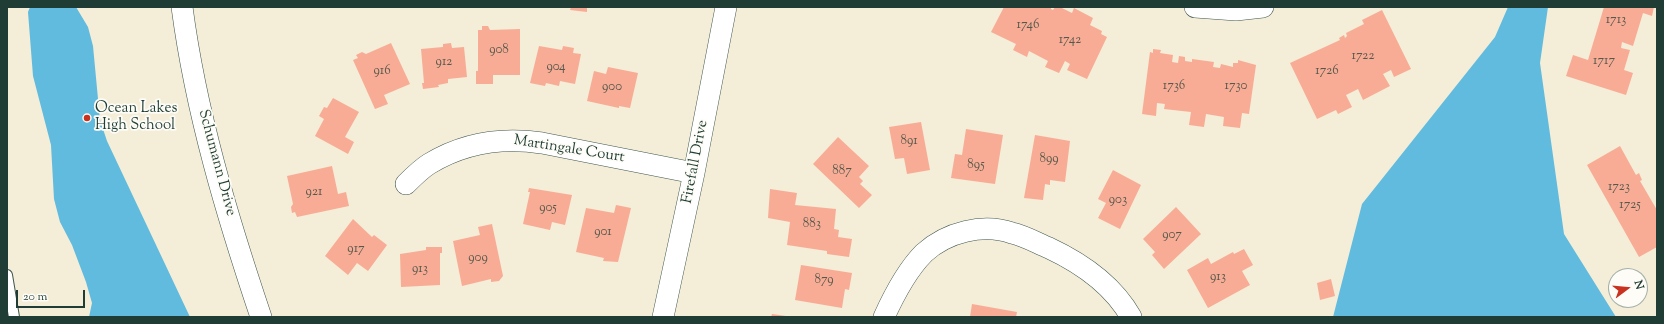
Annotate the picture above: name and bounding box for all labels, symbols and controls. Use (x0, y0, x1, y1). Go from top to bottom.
house number: 1713 (1606, 13, 1626, 29)
house number: 1746 (1017, 18, 1039, 34)
house number: 1742 (1059, 33, 1081, 49)
house number: 908 (489, 43, 509, 59)
house number: 1722 (1352, 49, 1374, 65)
house number: 1717 (1593, 54, 1615, 70)
house number: 912 (436, 55, 452, 71)
house number: 904 (546, 60, 566, 76)
house number: 916 (373, 64, 391, 80)
house number: 1726 (1315, 64, 1339, 80)
house number: 1736 (1163, 79, 1185, 95)
house number: 1730 (1225, 79, 1247, 95)
house number: 900 (602, 80, 622, 96)
place label: Ocean Lakes High School (95, 100, 177, 135)
street label: Schumann Drive (193, 108, 239, 218)
marker: Ocean Lakes High School (82, 113, 92, 123)
street label: Firefall Drive (679, 119, 713, 205)
street label: Martingale Court (512, 132, 626, 168)
house number: 891 (900, 134, 918, 150)
house number: 899 (1039, 152, 1059, 168)
house number: 895 (967, 158, 985, 174)
house number: 887 (832, 164, 852, 180)
house number: 1723 (1608, 180, 1630, 196)
house number: 921 (306, 185, 322, 201)
house number: 903 (1109, 193, 1127, 209)
house number: 1725 (1619, 198, 1641, 214)
house number: 905 (539, 201, 557, 217)
house number: 883 (803, 217, 821, 233)
house number: 901 (594, 225, 612, 241)
house number: 907 (1162, 228, 1182, 244)
house number: 917 (347, 242, 365, 258)
house number: 909 (468, 251, 488, 267)
house number: 913 (412, 262, 428, 278)
north arrow (1608, 268, 1648, 308)
house number: 913 (1210, 270, 1226, 286)
house number: 879 (814, 273, 834, 289)
text: N (1630, 279, 1647, 291)
scale bar (18, 282, 87, 308)
text: 20 m (23, 288, 47, 306)

